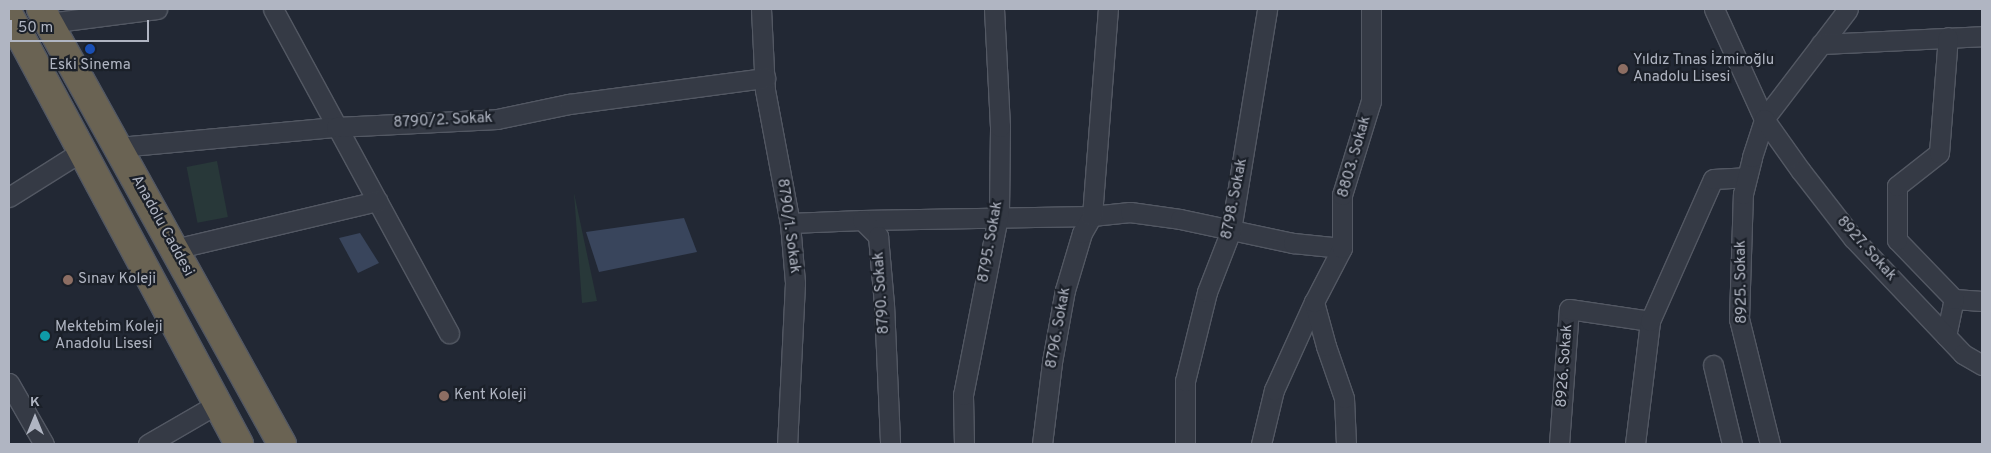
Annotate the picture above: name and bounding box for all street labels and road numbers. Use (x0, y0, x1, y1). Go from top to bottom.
street label: 8790/2. Sokak (393, 109, 493, 133)
street label: 8803. Sokak (1335, 114, 1375, 200)
street label: 8798. Sokak (1218, 157, 1252, 241)
street label: Anadolu Caddesi (127, 172, 197, 280)
street label: 8790/1. Sokak (772, 177, 804, 275)
street label: 8795. Sokak (975, 200, 1007, 284)
street label: 8927. Sokak (1832, 213, 1900, 285)
street label: 8925. Sokak (1732, 240, 1752, 324)
street label: 8790. Sokak (870, 251, 894, 335)
street label: 8796. Sokak (1043, 286, 1075, 370)
street label: 8926. Sokak (1553, 324, 1577, 408)

